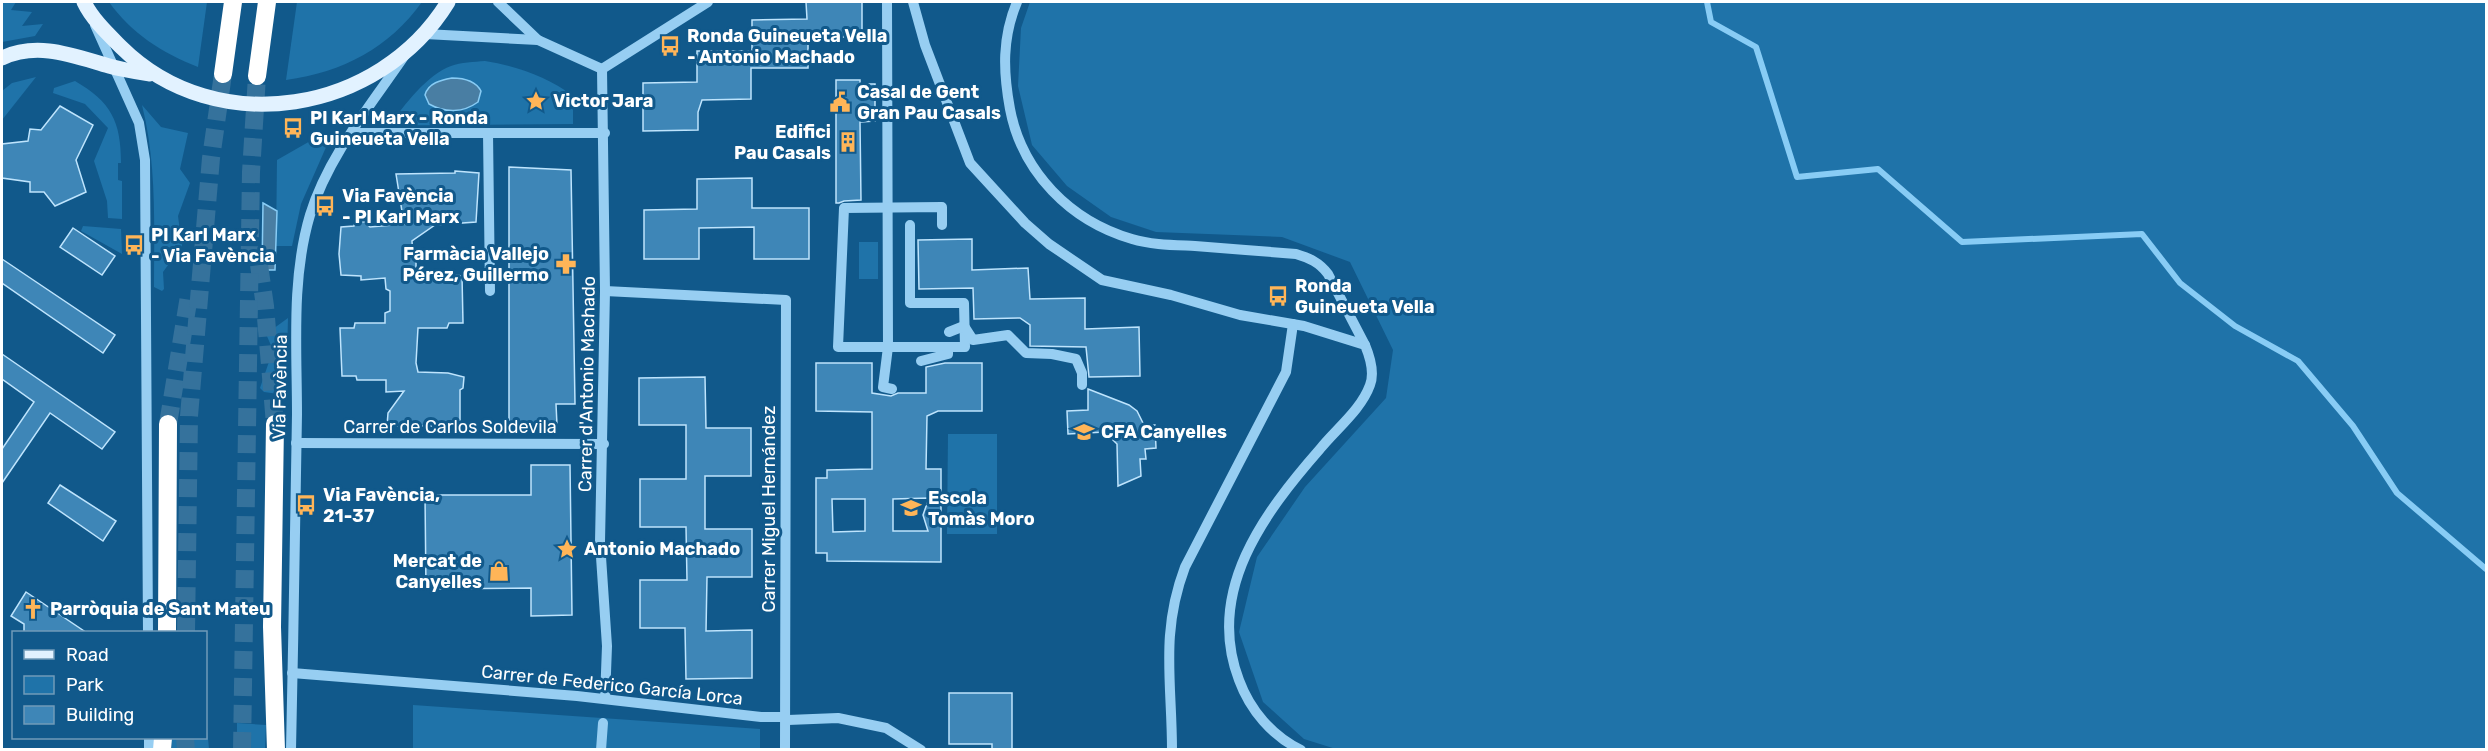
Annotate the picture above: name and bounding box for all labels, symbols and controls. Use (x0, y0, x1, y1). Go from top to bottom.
place label: Ronda Guineueta Vella - Antonio Machado (687, 25, 887, 68)
bus stop icon: Ronda Guineueta Vella - Antonio Machado (658, 34, 682, 58)
place label: Casal de Gent Gran Pau Casals (857, 81, 1001, 124)
place icon: Victor Jara (524, 89, 548, 113)
place label: Victor Jara (553, 90, 653, 112)
public building icon: Casal de Gent Gran Pau Casals (828, 90, 852, 114)
place label: Pl Karl Marx - Ronda Guineueta Vella (310, 107, 488, 150)
bus stop icon: Pl Karl Marx - Ronda Guineueta Vella (281, 116, 305, 140)
place label: Edifici Pau Casals (734, 121, 831, 164)
building icon: Edifici Pau Casals (836, 130, 860, 154)
place label: Via Favència - Pl Karl Marx (342, 185, 460, 228)
bus stop icon: Via Favència - Pl Karl Marx (313, 194, 337, 218)
place label: Pl Karl Marx - Via Favència (151, 224, 275, 267)
bus stop icon: Pl Karl Marx - Via Favència (122, 233, 146, 257)
place label: Farmàcia Vallejo Pérez, Guillermo (402, 243, 549, 286)
pharmacy icon: Farmàcia Vallejo Pérez, Guillermo (554, 252, 578, 276)
place label: Ronda Guineueta Vella (1295, 275, 1435, 318)
street label: Carrer d'Antonio Machado (574, 276, 600, 492)
bus stop icon: Ronda Guineueta Vella (1266, 284, 1290, 308)
street label: Via Favència (268, 334, 292, 440)
street label: Carrer Miguel Hernández (758, 406, 780, 612)
street label: Carrer de Carlos Soldevila (343, 416, 557, 438)
school or university icon: CFA Canyelles (1072, 420, 1096, 444)
place label: CFA Canyelles (1101, 421, 1227, 443)
place label: Via Favència, 21-37 (323, 484, 440, 527)
place label: Escola Tomàs Moro (928, 487, 1035, 530)
bus stop icon: Via Favència, 21-37 (294, 493, 318, 517)
school or university icon: Escola Tomàs Moro (899, 496, 923, 520)
place icon: Antonio Machado (555, 537, 579, 561)
place label: Antonio Machado (584, 538, 740, 560)
place label: Mercat de Canyelles (393, 550, 482, 593)
shop icon: Mercat de Canyelles (487, 559, 511, 583)
church icon: Parròquia de Sant Mateu (21, 597, 45, 621)
place label: Parròquia de Sant Mateu (50, 598, 271, 620)
legend (12, 631, 207, 739)
text: Road (66, 644, 109, 666)
street label: Carrer de Federico García Lorca (480, 660, 744, 710)
text: Park (66, 674, 104, 696)
text: Building (66, 704, 134, 726)

